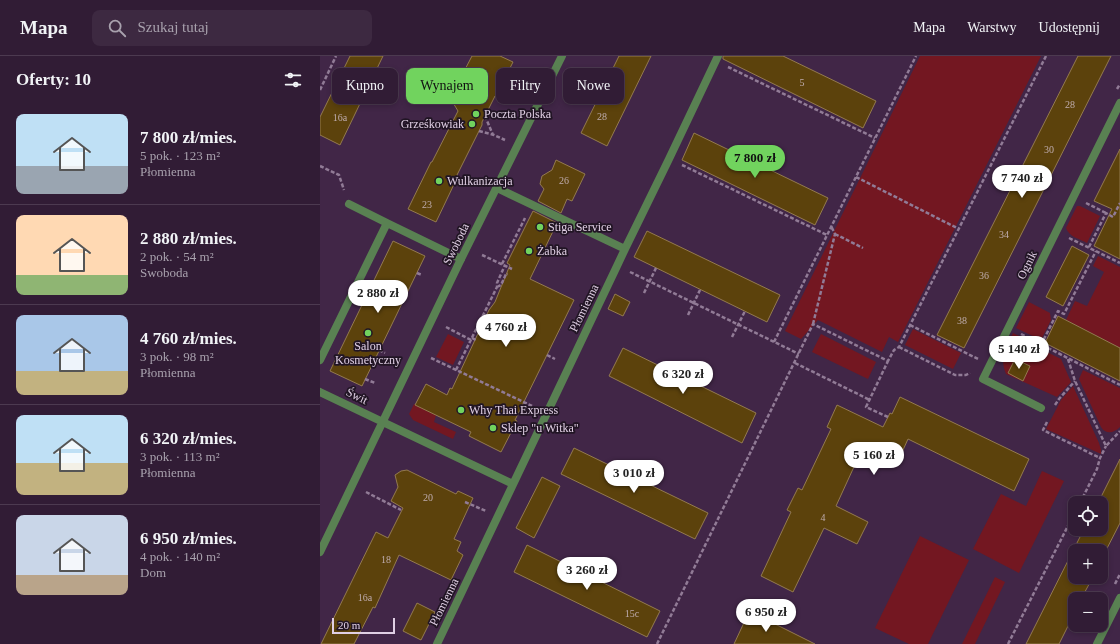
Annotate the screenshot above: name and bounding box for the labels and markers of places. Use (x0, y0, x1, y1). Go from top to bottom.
place label: Poczta Polska (484, 107, 552, 121)
marker: Poczta Polska (471, 109, 481, 119)
place label: Grześkowiak (401, 117, 464, 131)
marker: Grześkowiak (467, 119, 477, 129)
pin: 7 800 zł (714, 145, 796, 179)
pin: 7 740 zł (981, 165, 1063, 199)
place label: Wulkanizacja (447, 174, 513, 188)
marker: Wulkanizacja (434, 176, 444, 186)
place label: Stiga Service (548, 220, 612, 234)
marker: Stiga Service (535, 222, 545, 232)
place label: Żabka (537, 244, 568, 258)
marker: Żabka (524, 246, 534, 256)
pin: 2 880 zł (337, 280, 419, 314)
pin: 4 760 zł (465, 314, 547, 348)
marker: Salon Kosmetyczny (363, 328, 373, 338)
pin: 5 140 zł (978, 336, 1060, 370)
place label: Salon Kosmetyczny (335, 339, 401, 367)
pin: 6 320 zł (642, 361, 724, 395)
place label: Why Thai Express (469, 403, 558, 417)
marker: Why Thai Express (456, 405, 466, 415)
place label: Sklep "u Witka" (501, 421, 579, 435)
marker: Sklep "u Witka" (488, 423, 498, 433)
pin: 5 160 zł (833, 442, 915, 476)
pin: 3 010 zł (593, 460, 675, 494)
pin: 3 260 zł (546, 557, 628, 591)
pin: 6 950 zł (725, 599, 807, 633)

